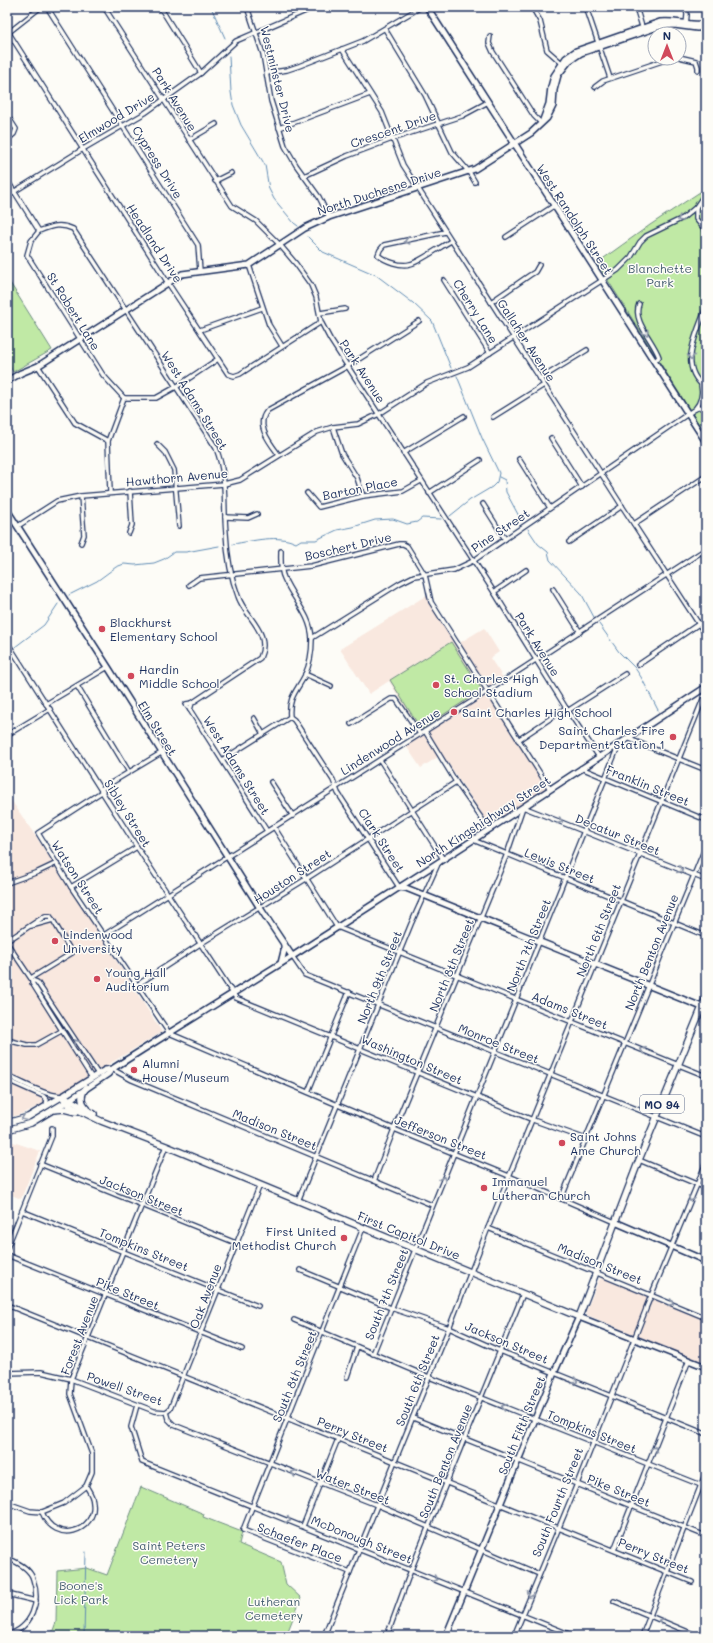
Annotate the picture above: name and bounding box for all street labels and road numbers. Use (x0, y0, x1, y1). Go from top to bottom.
street label: Westminster Drive (257, 24, 299, 134)
street label: Park Avenue (149, 64, 201, 134)
street label: Elmwood Drive (75, 88, 157, 146)
street label: Crescent Drive (348, 107, 438, 151)
street label: Cypress Drive (129, 123, 187, 201)
street label: West Randolph Street (533, 161, 617, 277)
street label: North Duchesne Drive (315, 163, 443, 219)
street label: Headland Drive (123, 200, 187, 286)
street label: St Robert Lane (44, 269, 104, 353)
street label: Cherry Lane (450, 276, 502, 346)
street label: Gallaher Avenue (494, 296, 560, 384)
street label: Park Avenue (337, 336, 389, 406)
street label: West Adams Street (158, 348, 232, 452)
street label: Hawthorn Avenue (125, 465, 229, 489)
street label: Barton Place (321, 473, 399, 503)
street label: Pine Street (468, 505, 532, 555)
street label: Boschert Drive (303, 528, 393, 564)
street label: Park Avenue (512, 609, 564, 679)
street label: Elm Street (135, 698, 181, 758)
street label: Lindenwood Avenue (337, 704, 443, 778)
street label: West Adams Street (200, 713, 274, 817)
street label: Franklin Street (604, 761, 692, 809)
street label: North Kingshighway Street (413, 771, 553, 871)
street label: Sibley Street (101, 776, 155, 850)
street label: Clark Street (355, 805, 409, 875)
street label: Decatur Street (573, 810, 663, 858)
street label: Watson Street (48, 837, 108, 917)
street label: Lewis Street (522, 844, 598, 886)
street label: Houston Street (250, 845, 334, 907)
street label: North 6th Street (572, 881, 624, 979)
street label: North Benton Avenue (620, 892, 682, 1012)
street label: North 7th Street (502, 896, 554, 994)
street label: North 8th Street (425, 916, 477, 1014)
street label: North 9th Street (353, 928, 405, 1026)
street label: Adams Street (530, 987, 610, 1033)
street label: Monroe Street (456, 1019, 542, 1067)
street label: Washington Street (359, 1030, 465, 1088)
road number: MO 94 (640, 1095, 684, 1113)
street label: Madison Street (230, 1105, 320, 1153)
street label: Jefferson Street (392, 1111, 490, 1163)
street label: Jackson Street (98, 1171, 186, 1219)
street label: First Capitol Drive (355, 1207, 463, 1263)
street label: Tompkins Street (97, 1224, 191, 1274)
street label: Madison Street (555, 1239, 645, 1287)
street label: South 7th Street (360, 1246, 412, 1342)
street label: Oak Avenue (185, 1261, 225, 1331)
street label: Pike Street (94, 1273, 162, 1313)
street label: Forest Avenue (57, 1293, 101, 1377)
street label: Jackson Street (463, 1317, 551, 1367)
street label: South 8th Street (268, 1328, 320, 1424)
street label: South 6th Street (391, 1332, 443, 1428)
street label: Powell Street (85, 1368, 165, 1408)
street label: South Fifth Street (494, 1373, 548, 1477)
street label: South Benton Avenue (415, 1401, 475, 1521)
street label: Tompkins Street (545, 1406, 639, 1456)
street label: Perry Street (315, 1413, 391, 1455)
street label: South Fourth Street (528, 1445, 586, 1559)
street label: Water Street (313, 1464, 393, 1508)
street label: Pike Street (585, 1470, 653, 1510)
street label: McDonough Street (309, 1511, 415, 1567)
street label: Schaefer Place (255, 1518, 345, 1566)
street label: Perry Street (616, 1534, 692, 1576)

